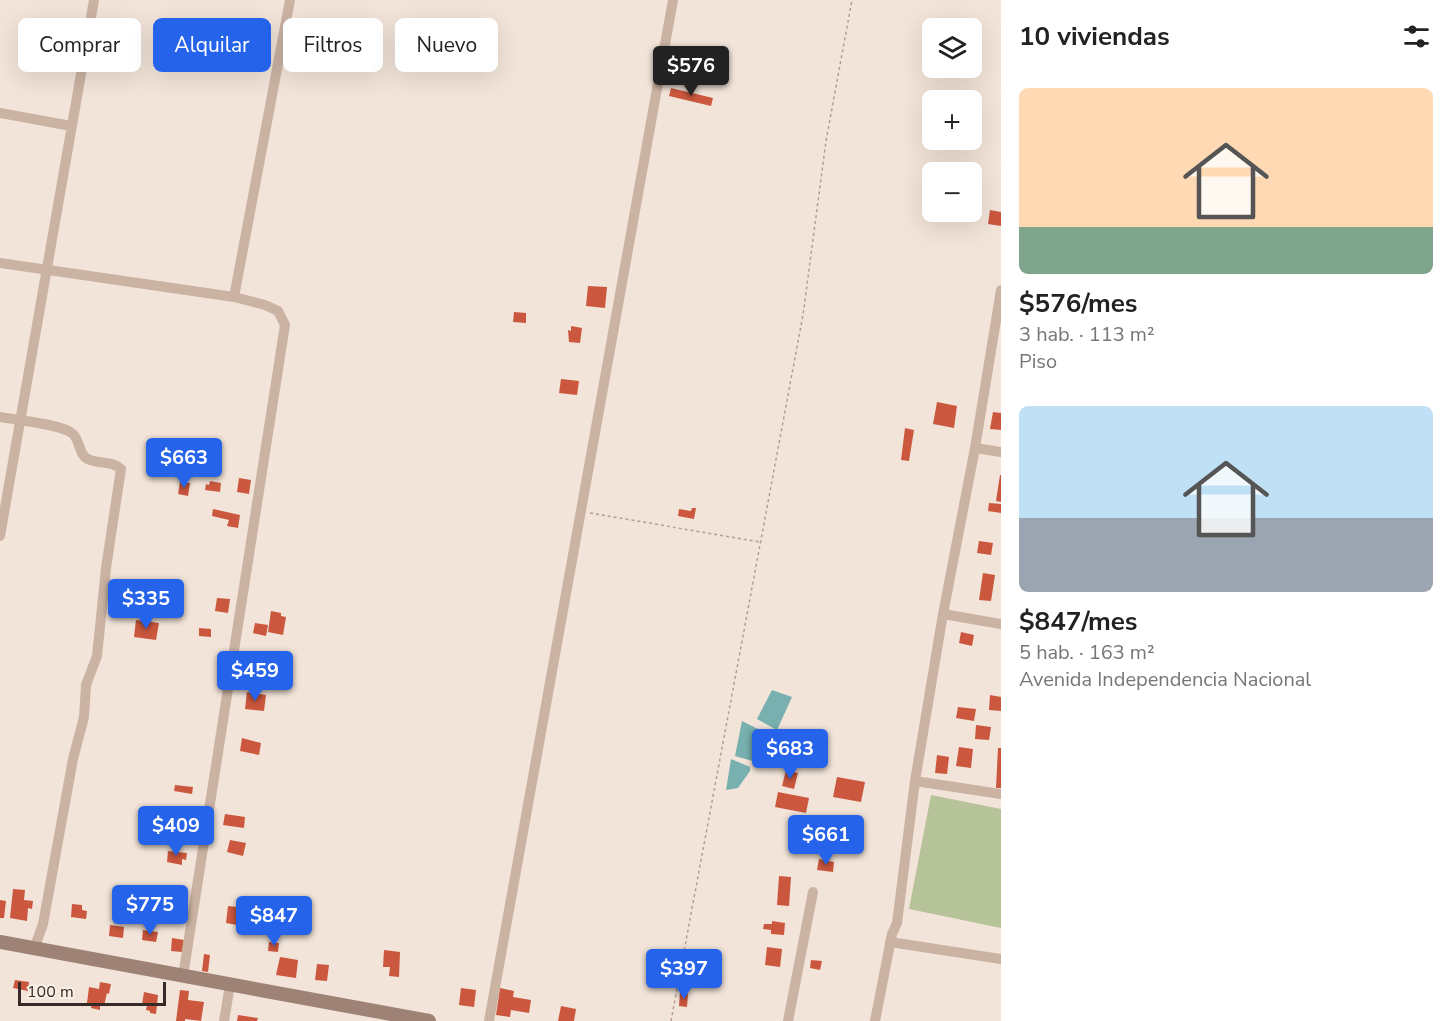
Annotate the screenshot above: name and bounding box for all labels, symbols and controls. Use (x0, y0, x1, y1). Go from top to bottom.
chip: Comprar (18, 18, 141, 72)
chip: Alquilar (153, 18, 271, 72)
chip: Filtros (283, 18, 383, 72)
chip: Nuevo (395, 18, 498, 72)
map controls (922, 18, 982, 222)
button: layers (922, 18, 982, 78)
text: 10 viviendas (1019, 19, 1170, 54)
icon: filters (1400, 20, 1433, 53)
pin: $576 (655, 46, 727, 97)
text: $576 (667, 52, 715, 79)
button: + (922, 90, 982, 150)
icon: home (1172, 127, 1280, 235)
button: − (922, 162, 982, 222)
text: $576/mes (1019, 286, 1138, 321)
text: 3 hab. · 113 m² (1019, 321, 1155, 348)
text: Piso (1019, 348, 1057, 375)
pin: $663 (148, 438, 220, 489)
text: $663 (160, 444, 208, 471)
icon: home (1172, 445, 1280, 553)
pin: $335 (110, 579, 182, 630)
text: $335 (122, 585, 170, 612)
text: $847/mes (1019, 604, 1138, 639)
text: 5 hab. · 163 m² (1019, 639, 1155, 666)
pin: $459 (219, 651, 291, 702)
text: $459 (231, 657, 279, 684)
text: Avenida Independencia Nacional (1019, 666, 1311, 693)
pin: $683 (754, 729, 826, 780)
text: $683 (766, 735, 814, 762)
pin: $409 (140, 806, 212, 857)
text: $409 (152, 812, 200, 839)
pin: $661 (790, 815, 862, 866)
text: $661 (802, 821, 850, 848)
pin: $775 (114, 885, 186, 936)
text: $775 (126, 891, 174, 918)
pin: $847 (238, 896, 310, 947)
text: $847 (250, 902, 298, 929)
pin: $397 (648, 949, 720, 1000)
text: $397 (660, 955, 708, 982)
scale bar (18, 979, 166, 1006)
text: 100 m (27, 981, 74, 1003)

